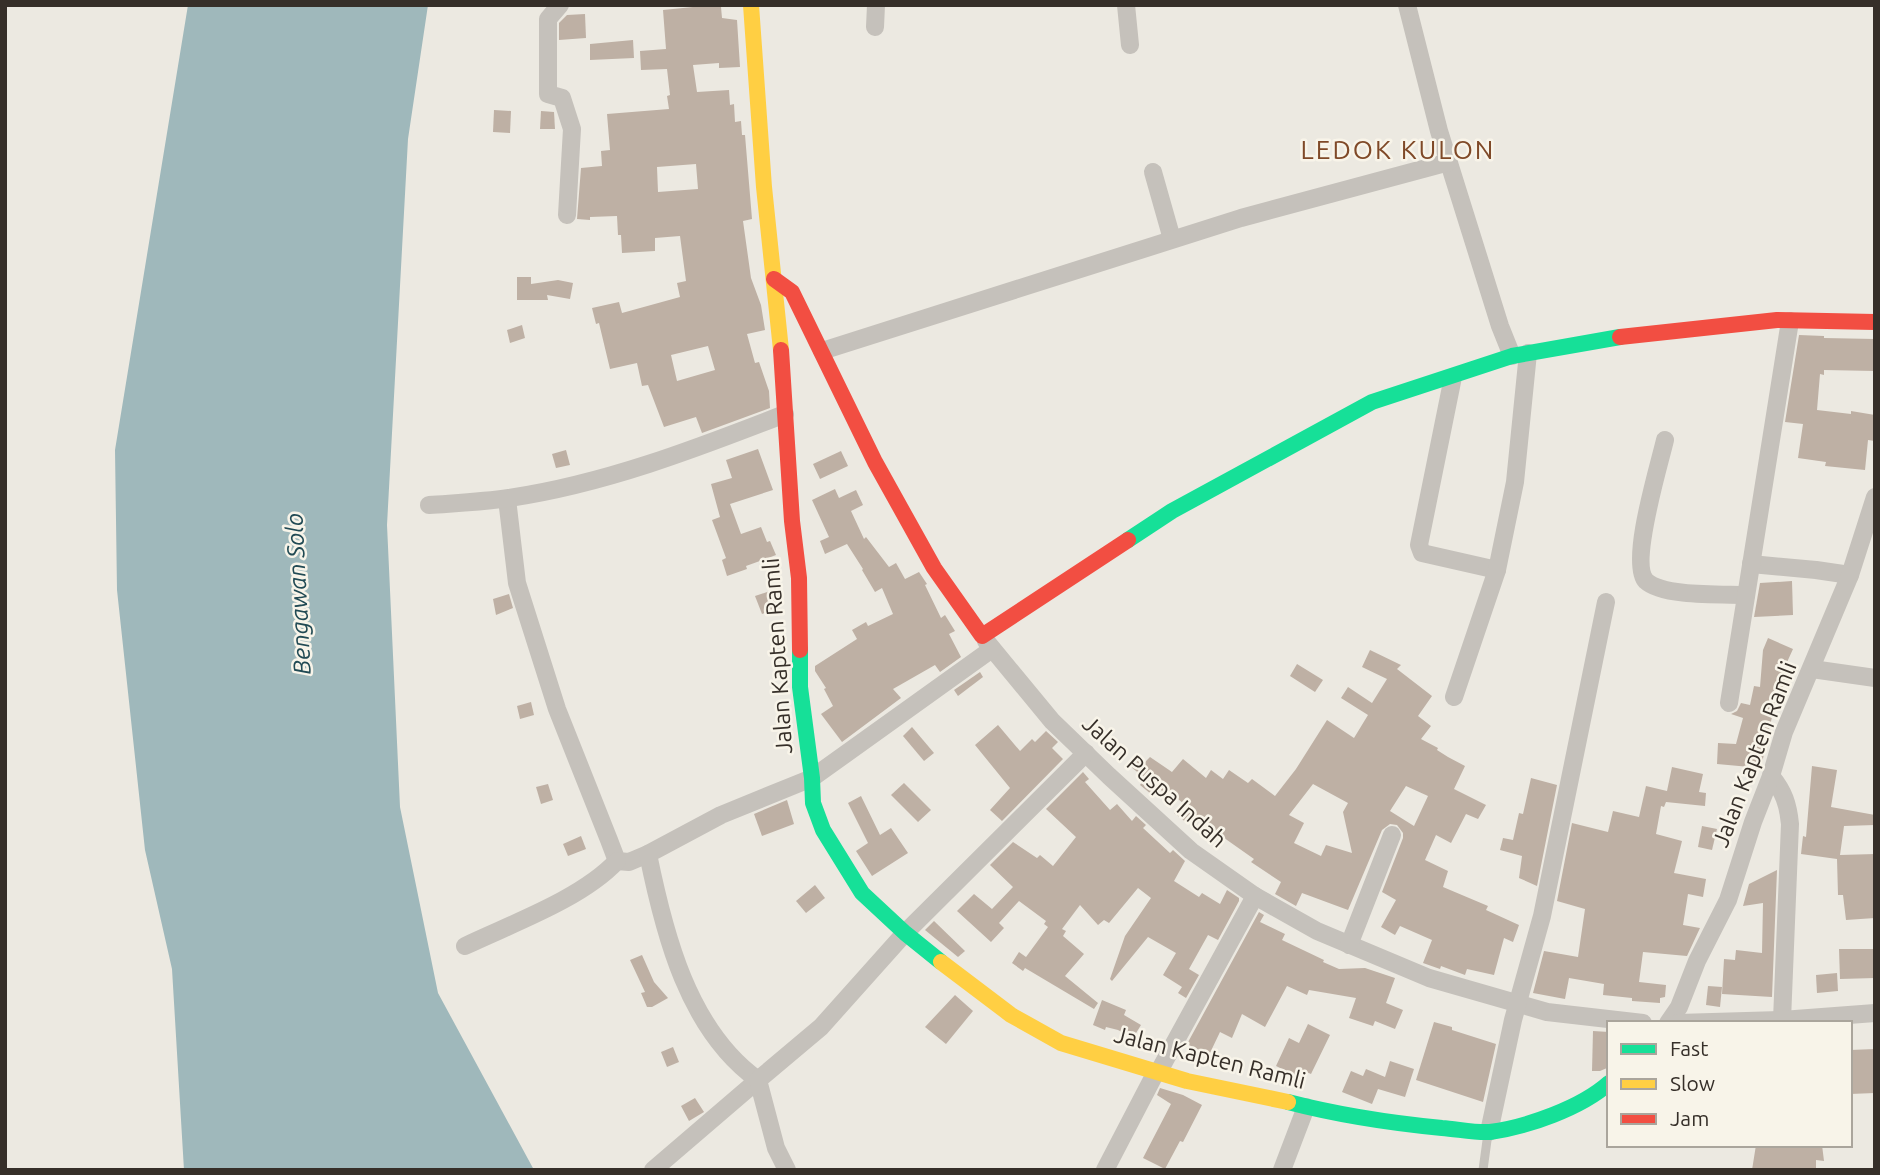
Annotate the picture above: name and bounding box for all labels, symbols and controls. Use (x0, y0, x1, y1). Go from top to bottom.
district label: LEDOK KULON (1301, 135, 1495, 164)
water label: Bengawan Solo (280, 513, 316, 675)
street label: Jalan Kapten Ramli (758, 557, 796, 755)
street label: Jalan Kapten Ramli (1707, 658, 1801, 850)
street label: Jalan Puspa Indah (1078, 710, 1232, 852)
street label: Jalan Kapten Ramli (1112, 1021, 1308, 1093)
legend (1607, 1021, 1852, 1147)
text: Fast (1670, 1036, 1708, 1060)
text: Slow (1670, 1071, 1715, 1095)
text: Jam (1670, 1106, 1709, 1130)

